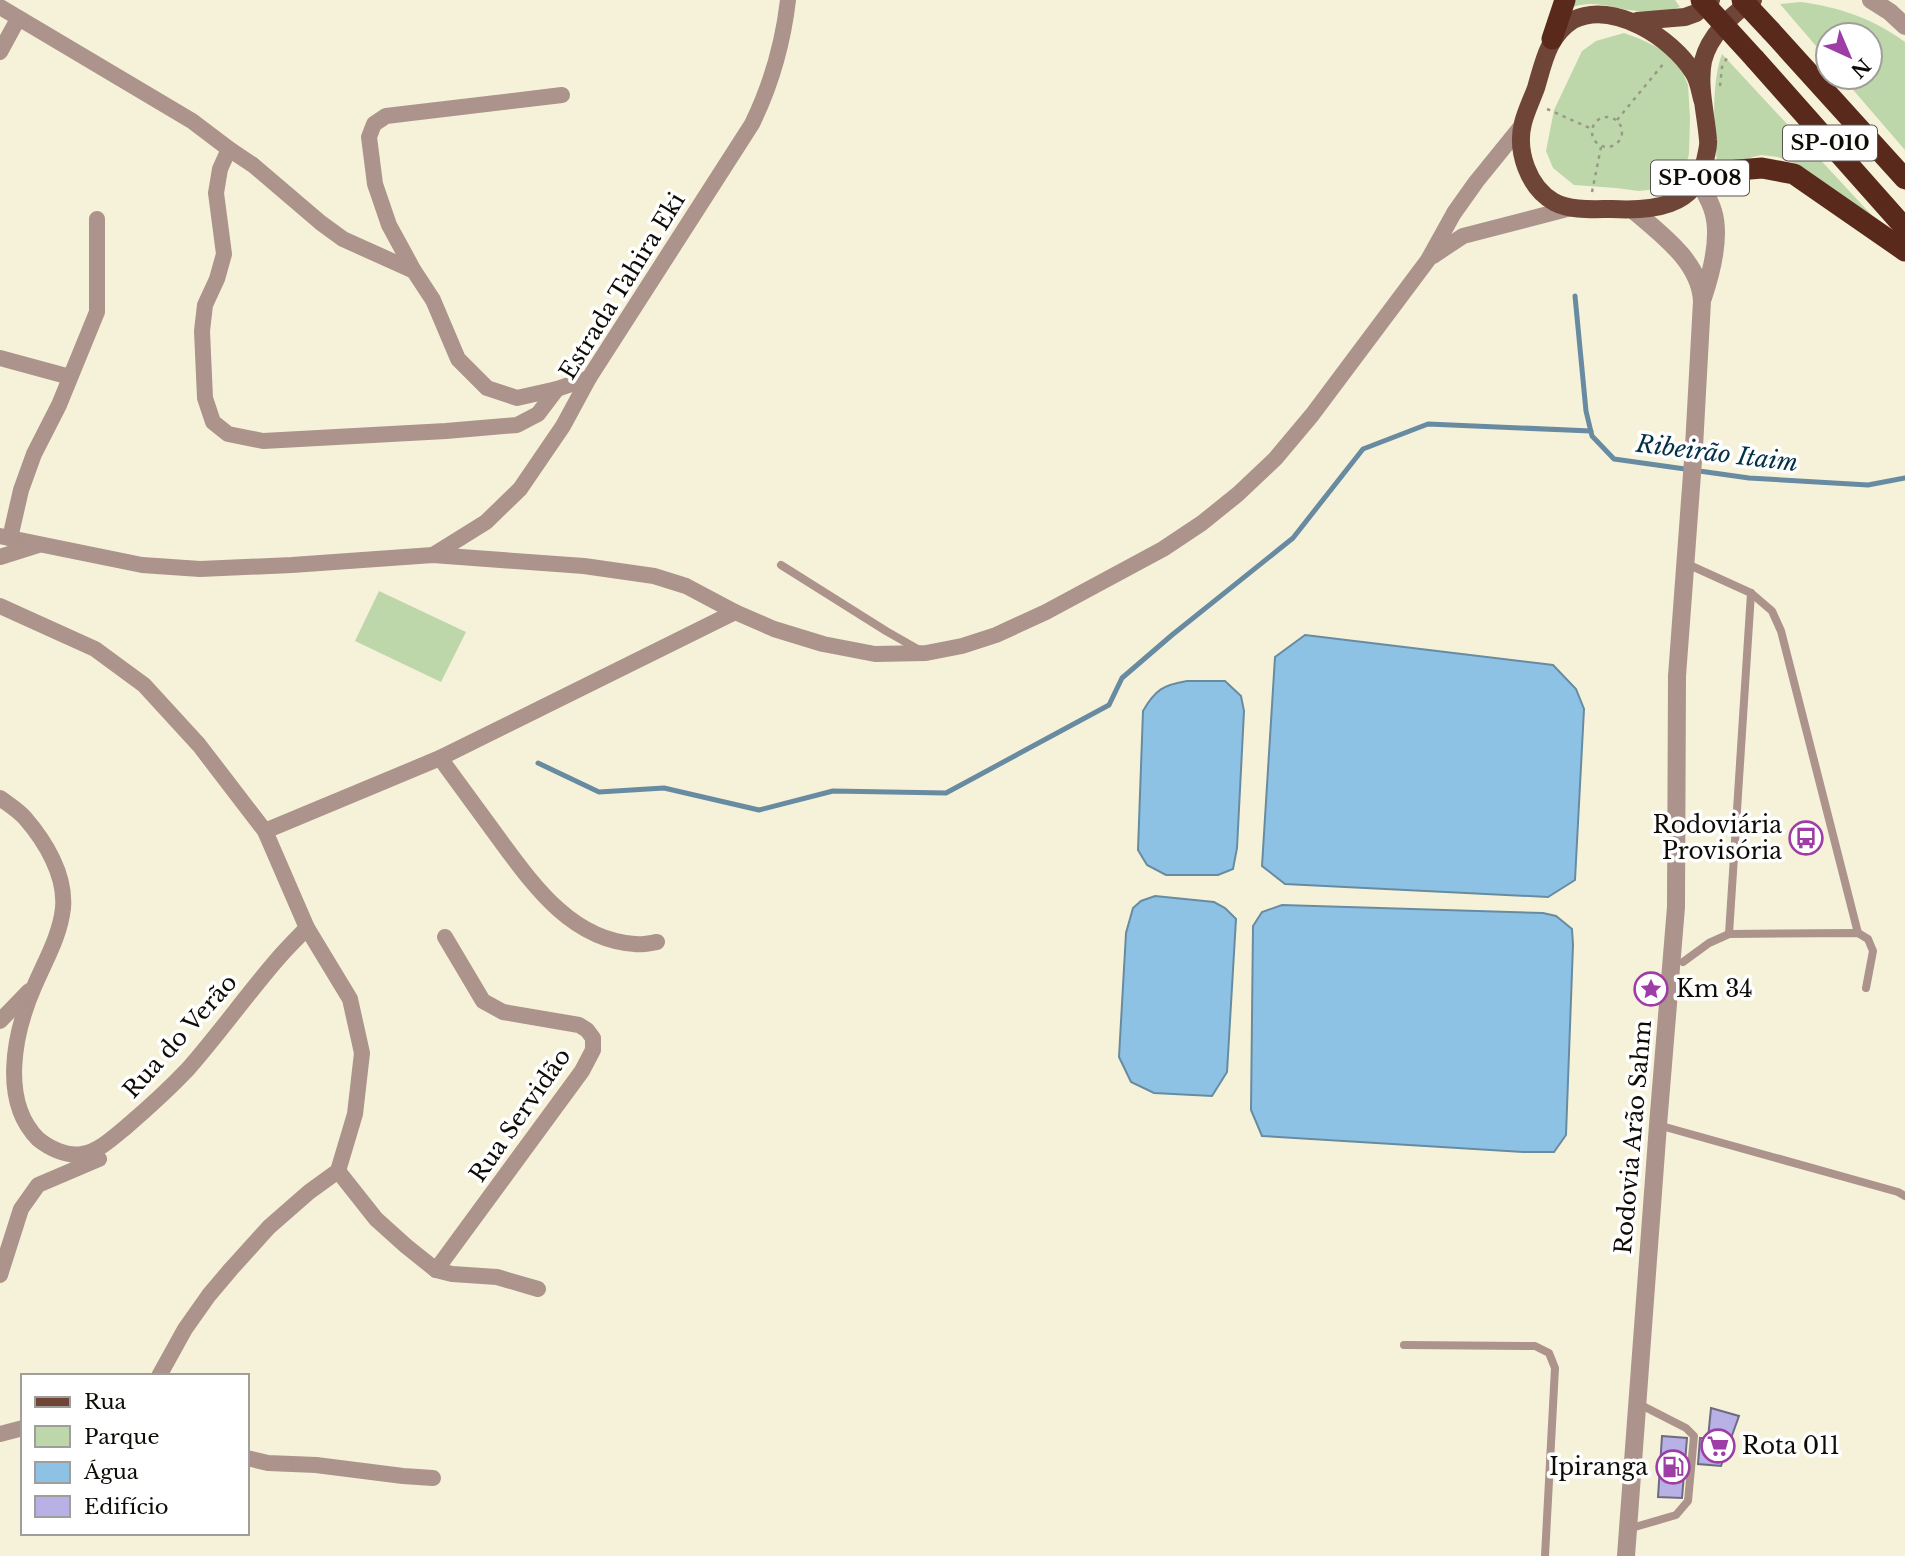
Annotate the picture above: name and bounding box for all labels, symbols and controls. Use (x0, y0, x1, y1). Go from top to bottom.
north arrow (1814, 21, 1884, 91)
text: N (1846, 53, 1875, 82)
road number: SP-010 (1783, 125, 1877, 160)
road number: SP-008 (1651, 160, 1749, 196)
street label: Estrada Tahira Eki (553, 187, 691, 384)
water label: Ribeirão Itaim (1633, 429, 1800, 477)
place label: Rodoviária Provisória (1653, 811, 1782, 865)
bus stop icon: Rodoviária Provisória (1787, 819, 1825, 857)
street label: Rua do Verão (117, 968, 243, 1104)
place icon: Km 34 (1632, 970, 1670, 1008)
place label: Km 34 (1676, 975, 1753, 1003)
street label: Rodovia Arão Sahm (1609, 1019, 1657, 1255)
street label: Rua Servidão (464, 1043, 576, 1187)
legend (21, 1374, 248, 1535)
text: Rua (84, 1389, 127, 1415)
text: Parque (84, 1424, 159, 1450)
supermarket icon: Rota 011 (1699, 1427, 1737, 1465)
place label: Rota 011 (1742, 1432, 1840, 1460)
fuel station icon: Ipiranga (1654, 1448, 1692, 1486)
place label: Ipiranga (1549, 1453, 1648, 1481)
text: Água (83, 1459, 139, 1485)
text: Edifício (84, 1494, 169, 1520)

